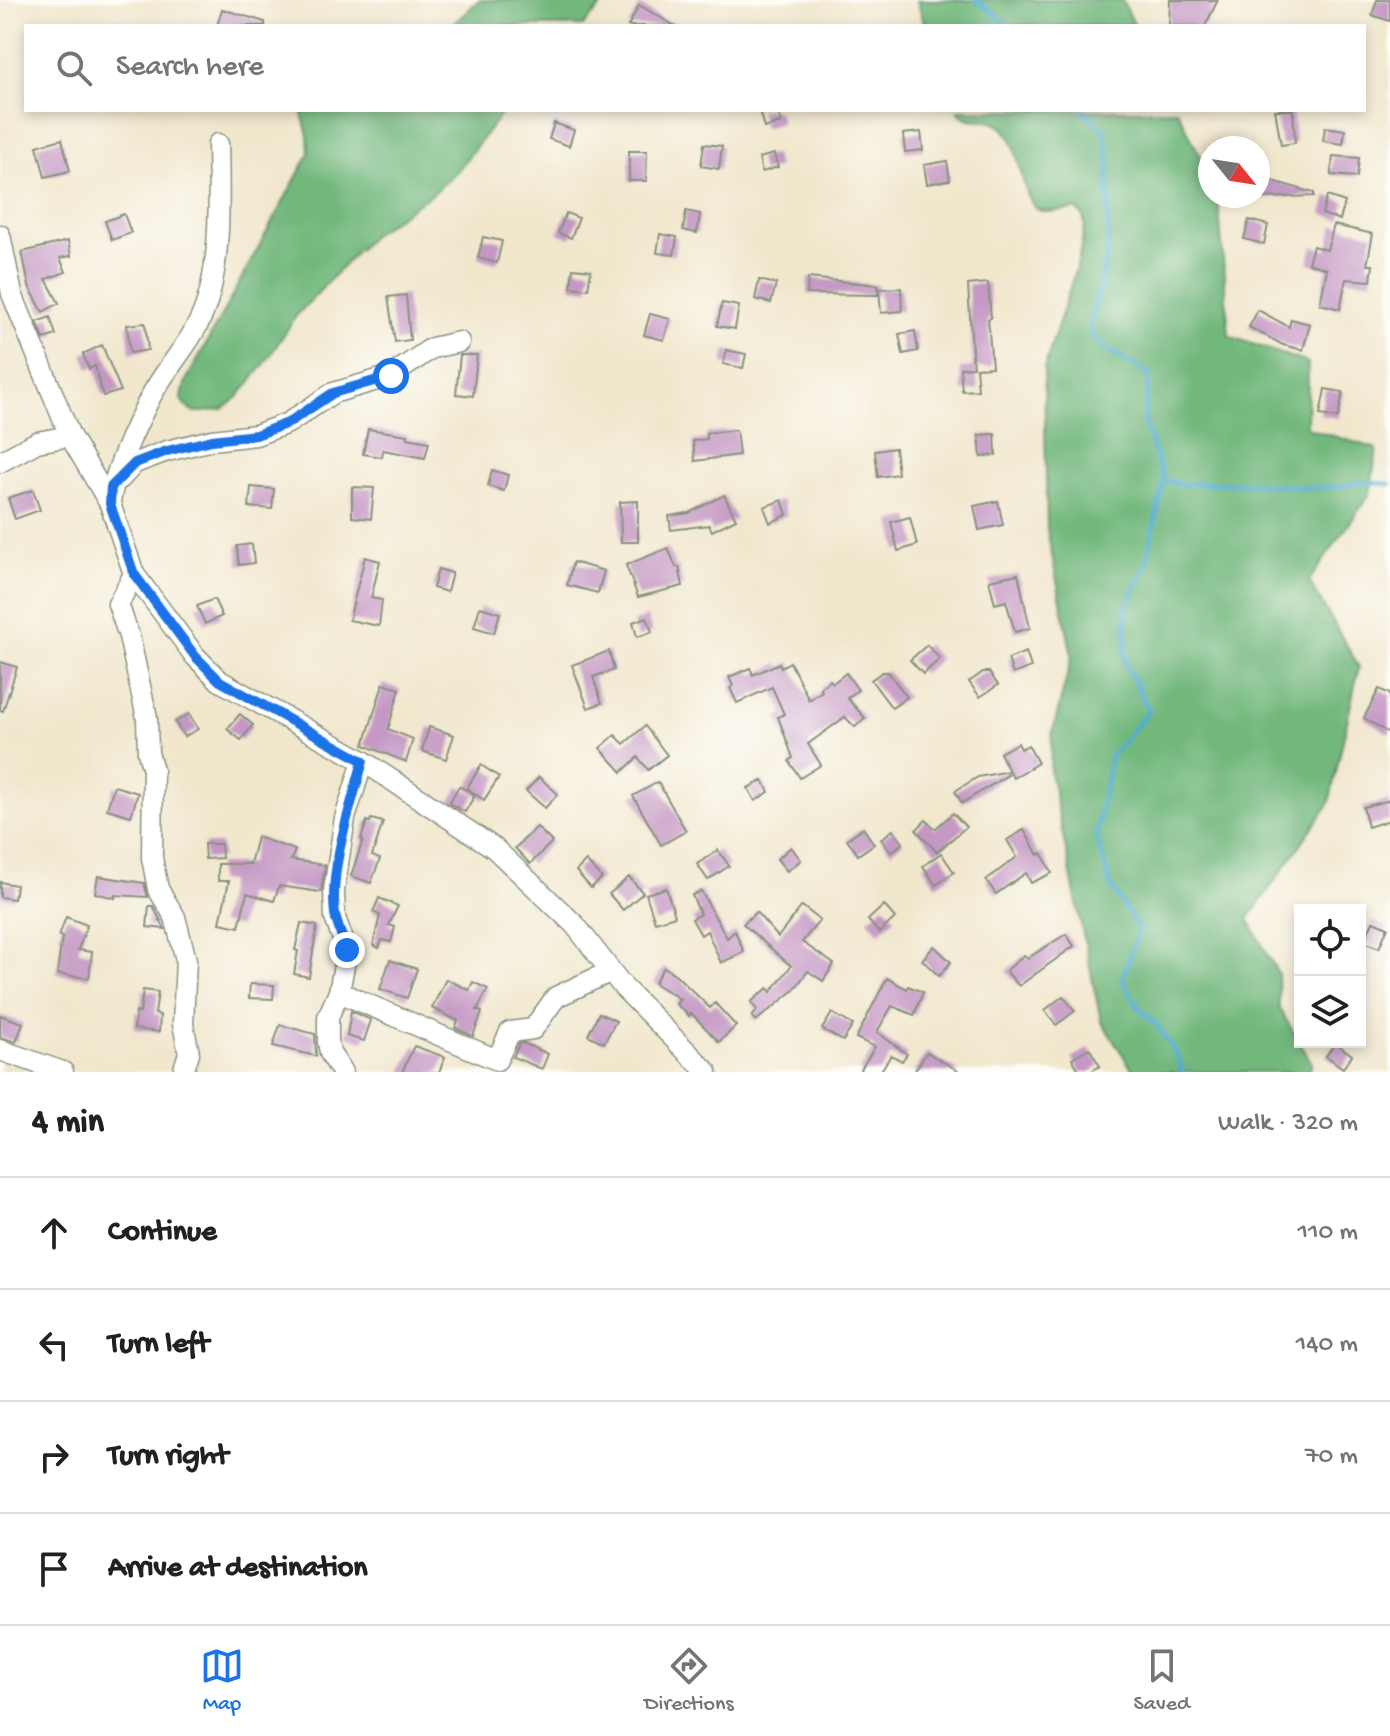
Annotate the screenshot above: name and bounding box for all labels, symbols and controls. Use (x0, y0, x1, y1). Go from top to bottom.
search box (24, 24, 1366, 112)
icon: search (52, 46, 96, 90)
text: Search here (116, 51, 264, 86)
north arrow (1198, 136, 1270, 208)
route start (373, 358, 409, 394)
map controls (1294, 904, 1366, 1048)
button: locate (1294, 904, 1366, 976)
route end (329, 932, 365, 968)
button: layers (1294, 976, 1366, 1048)
text: 4 min (32, 1104, 104, 1144)
text: Walk · 320 m (1218, 1109, 1358, 1140)
icon: ahead (32, 1211, 76, 1255)
text: Continue (108, 1216, 217, 1251)
text: 110 m (1298, 1218, 1358, 1249)
icon: left (32, 1323, 76, 1367)
text: Turn left (108, 1328, 209, 1363)
text: 140 m (1296, 1330, 1358, 1361)
icon: right (32, 1435, 76, 1479)
text: Turn right (108, 1440, 228, 1475)
text: 70 m (1305, 1442, 1358, 1473)
icon: arrive (32, 1547, 76, 1591)
text: Arrive at destination (108, 1552, 368, 1587)
tab: Map (200, 1644, 244, 1718)
tab: Directions (644, 1644, 734, 1718)
tab: Saved (1134, 1644, 1190, 1718)

